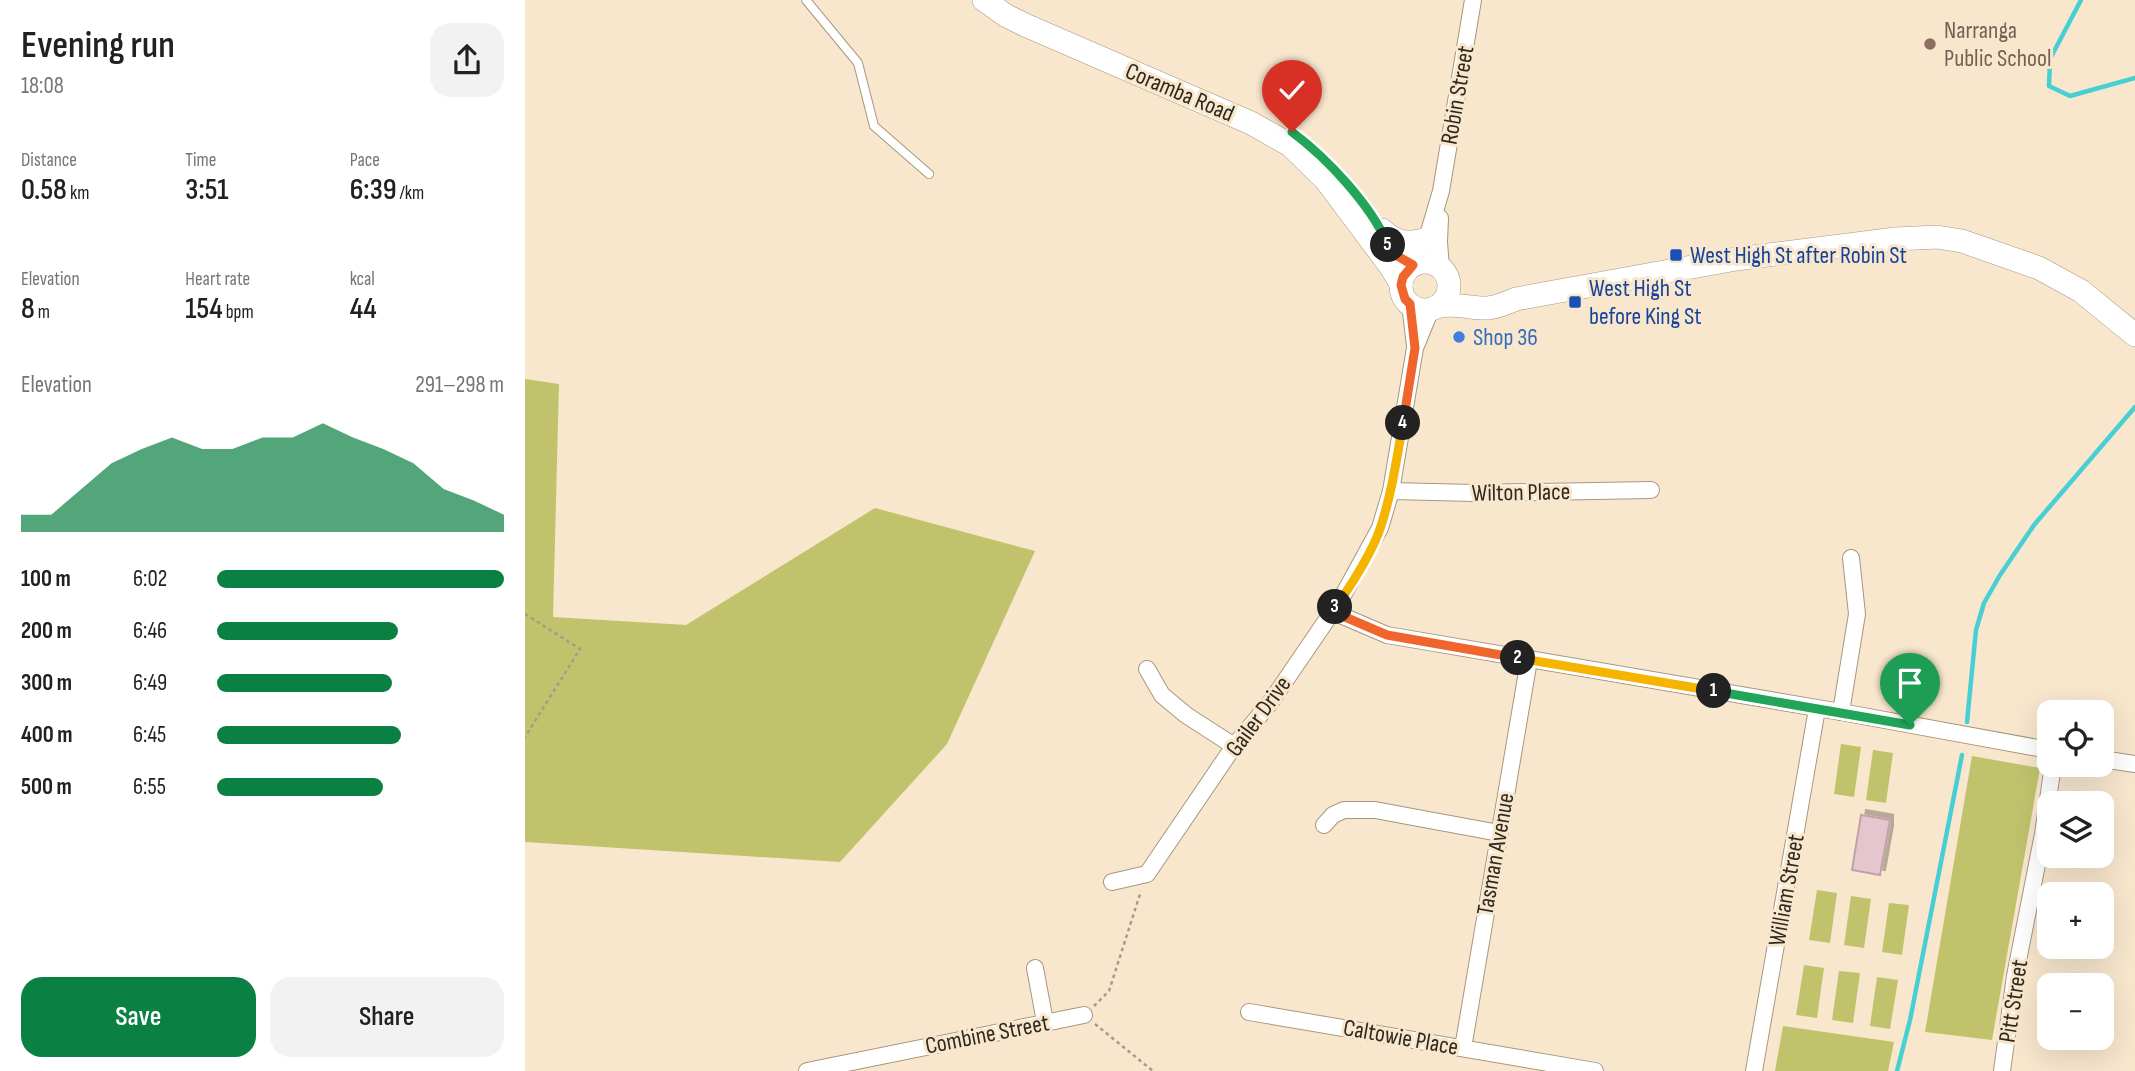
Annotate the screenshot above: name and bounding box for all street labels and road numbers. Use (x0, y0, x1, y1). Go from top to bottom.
street label: Robin Street (1435, 43, 1480, 147)
street label: Coramba Road (1121, 57, 1239, 128)
street label: Wilton Place (1471, 477, 1571, 508)
street label: Gailer Drive (1220, 670, 1297, 762)
street label: Tasman Avenue (1470, 791, 1520, 917)
street label: William Street (1762, 832, 1811, 948)
street label: Pitt Street (1993, 957, 2034, 1045)
street label: Combine Street (923, 1008, 1052, 1061)
street label: Caltowie Place (1341, 1013, 1461, 1062)

